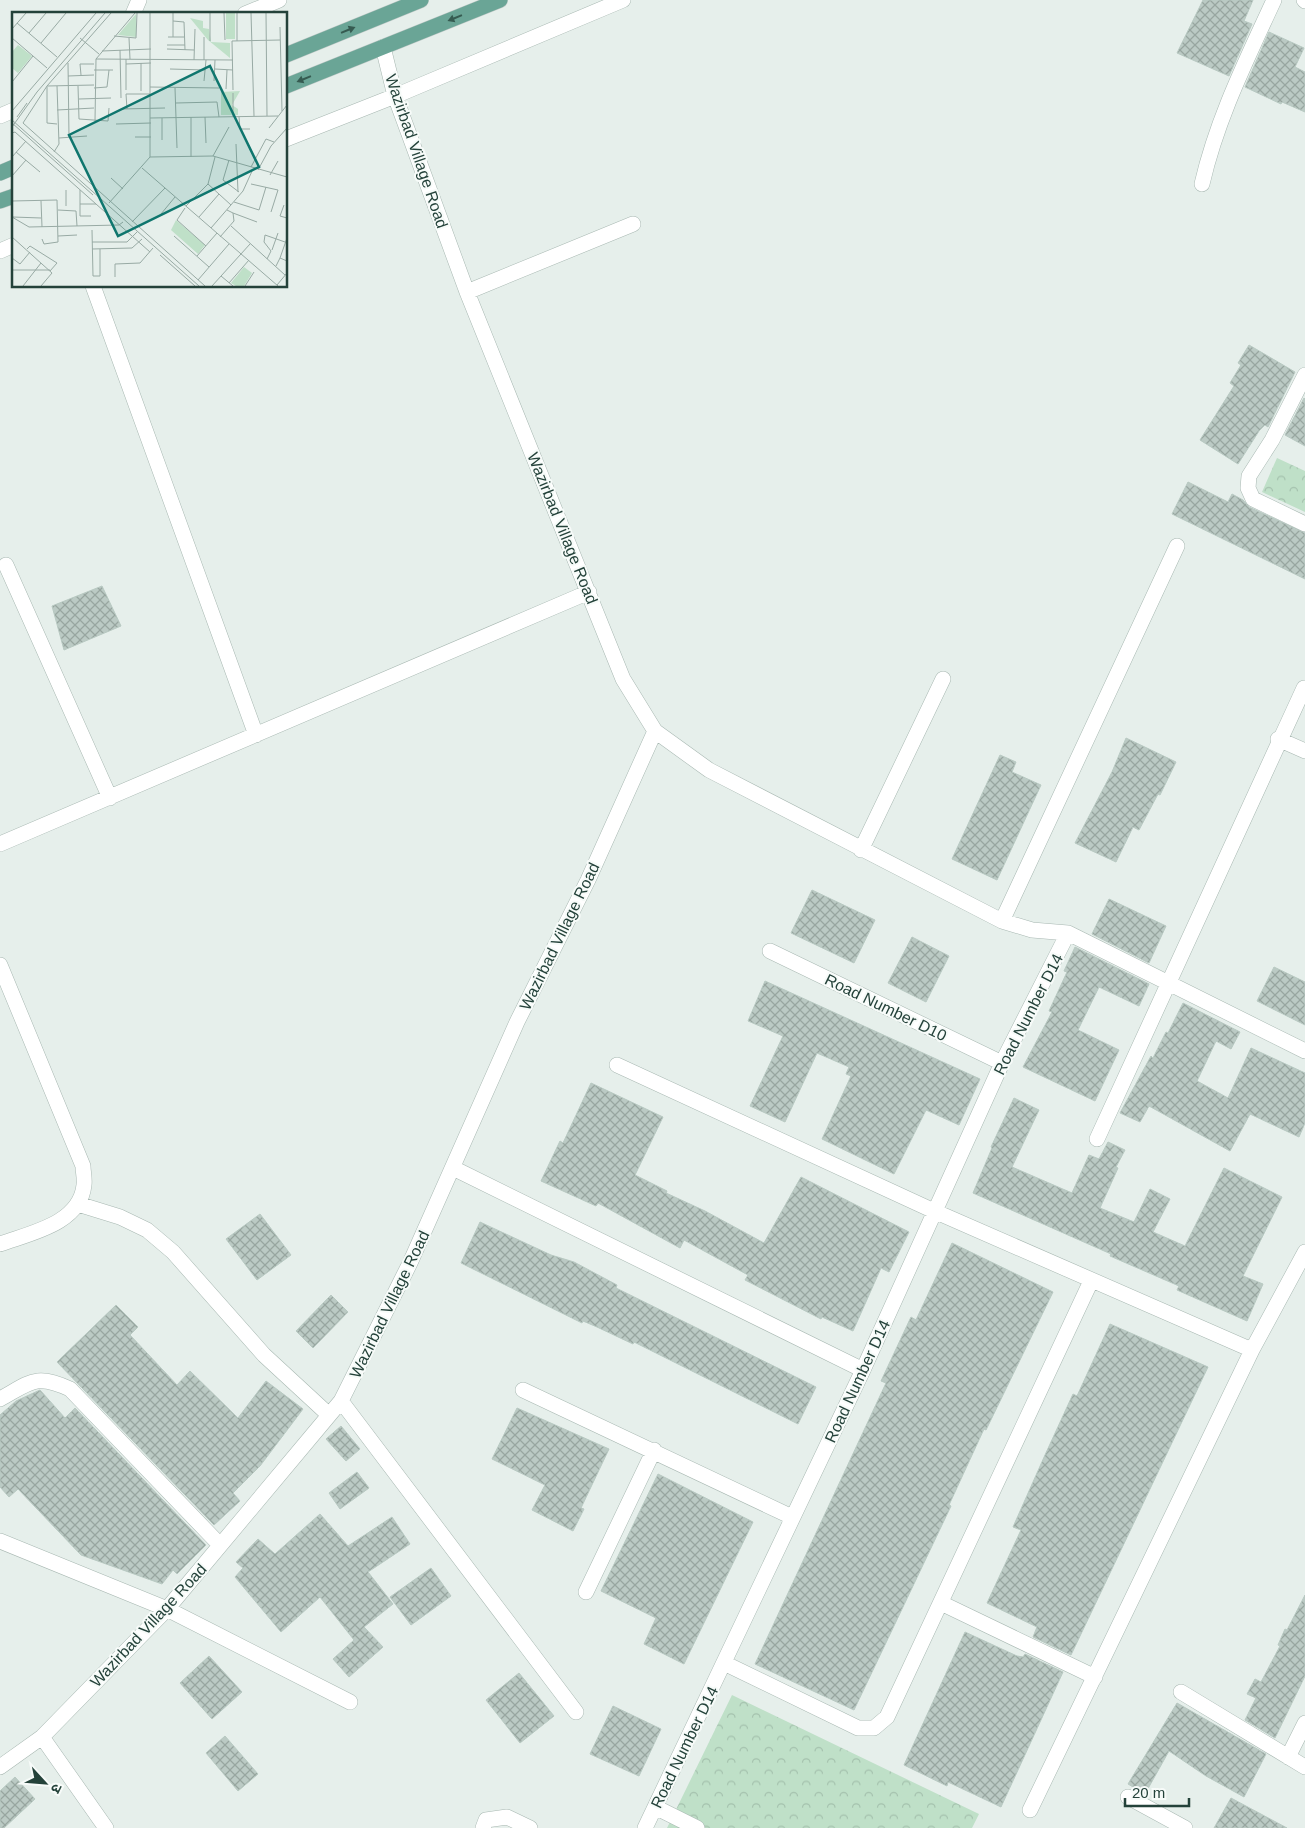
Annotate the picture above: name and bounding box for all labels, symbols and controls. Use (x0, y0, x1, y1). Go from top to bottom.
inset map (12, 12, 288, 288)
one-way arrow (447, 14, 462, 22)
one-way arrow (340, 26, 355, 33)
street label: Wazirbad Village Road (382, 72, 451, 230)
one-way arrow (297, 75, 311, 83)
street label: Wazirbad Village Road (524, 450, 601, 606)
street label: Wazirbad Village Road (516, 860, 603, 1013)
street label: Road Number D14 (991, 951, 1066, 1078)
street label: Road Number D10 (822, 971, 950, 1044)
street label: Wazirbad Village Road (346, 1228, 433, 1381)
street label: Road Number D14 (822, 1317, 893, 1445)
street label: Wazirbad Village Road (87, 1560, 210, 1690)
street label: Road Number D14 (648, 1683, 721, 1811)
north arrow (20, 1758, 70, 1808)
scale bar (1125, 1776, 1189, 1808)
text: उ (47, 1782, 66, 1797)
text: 20 m (1132, 1784, 1165, 1801)

